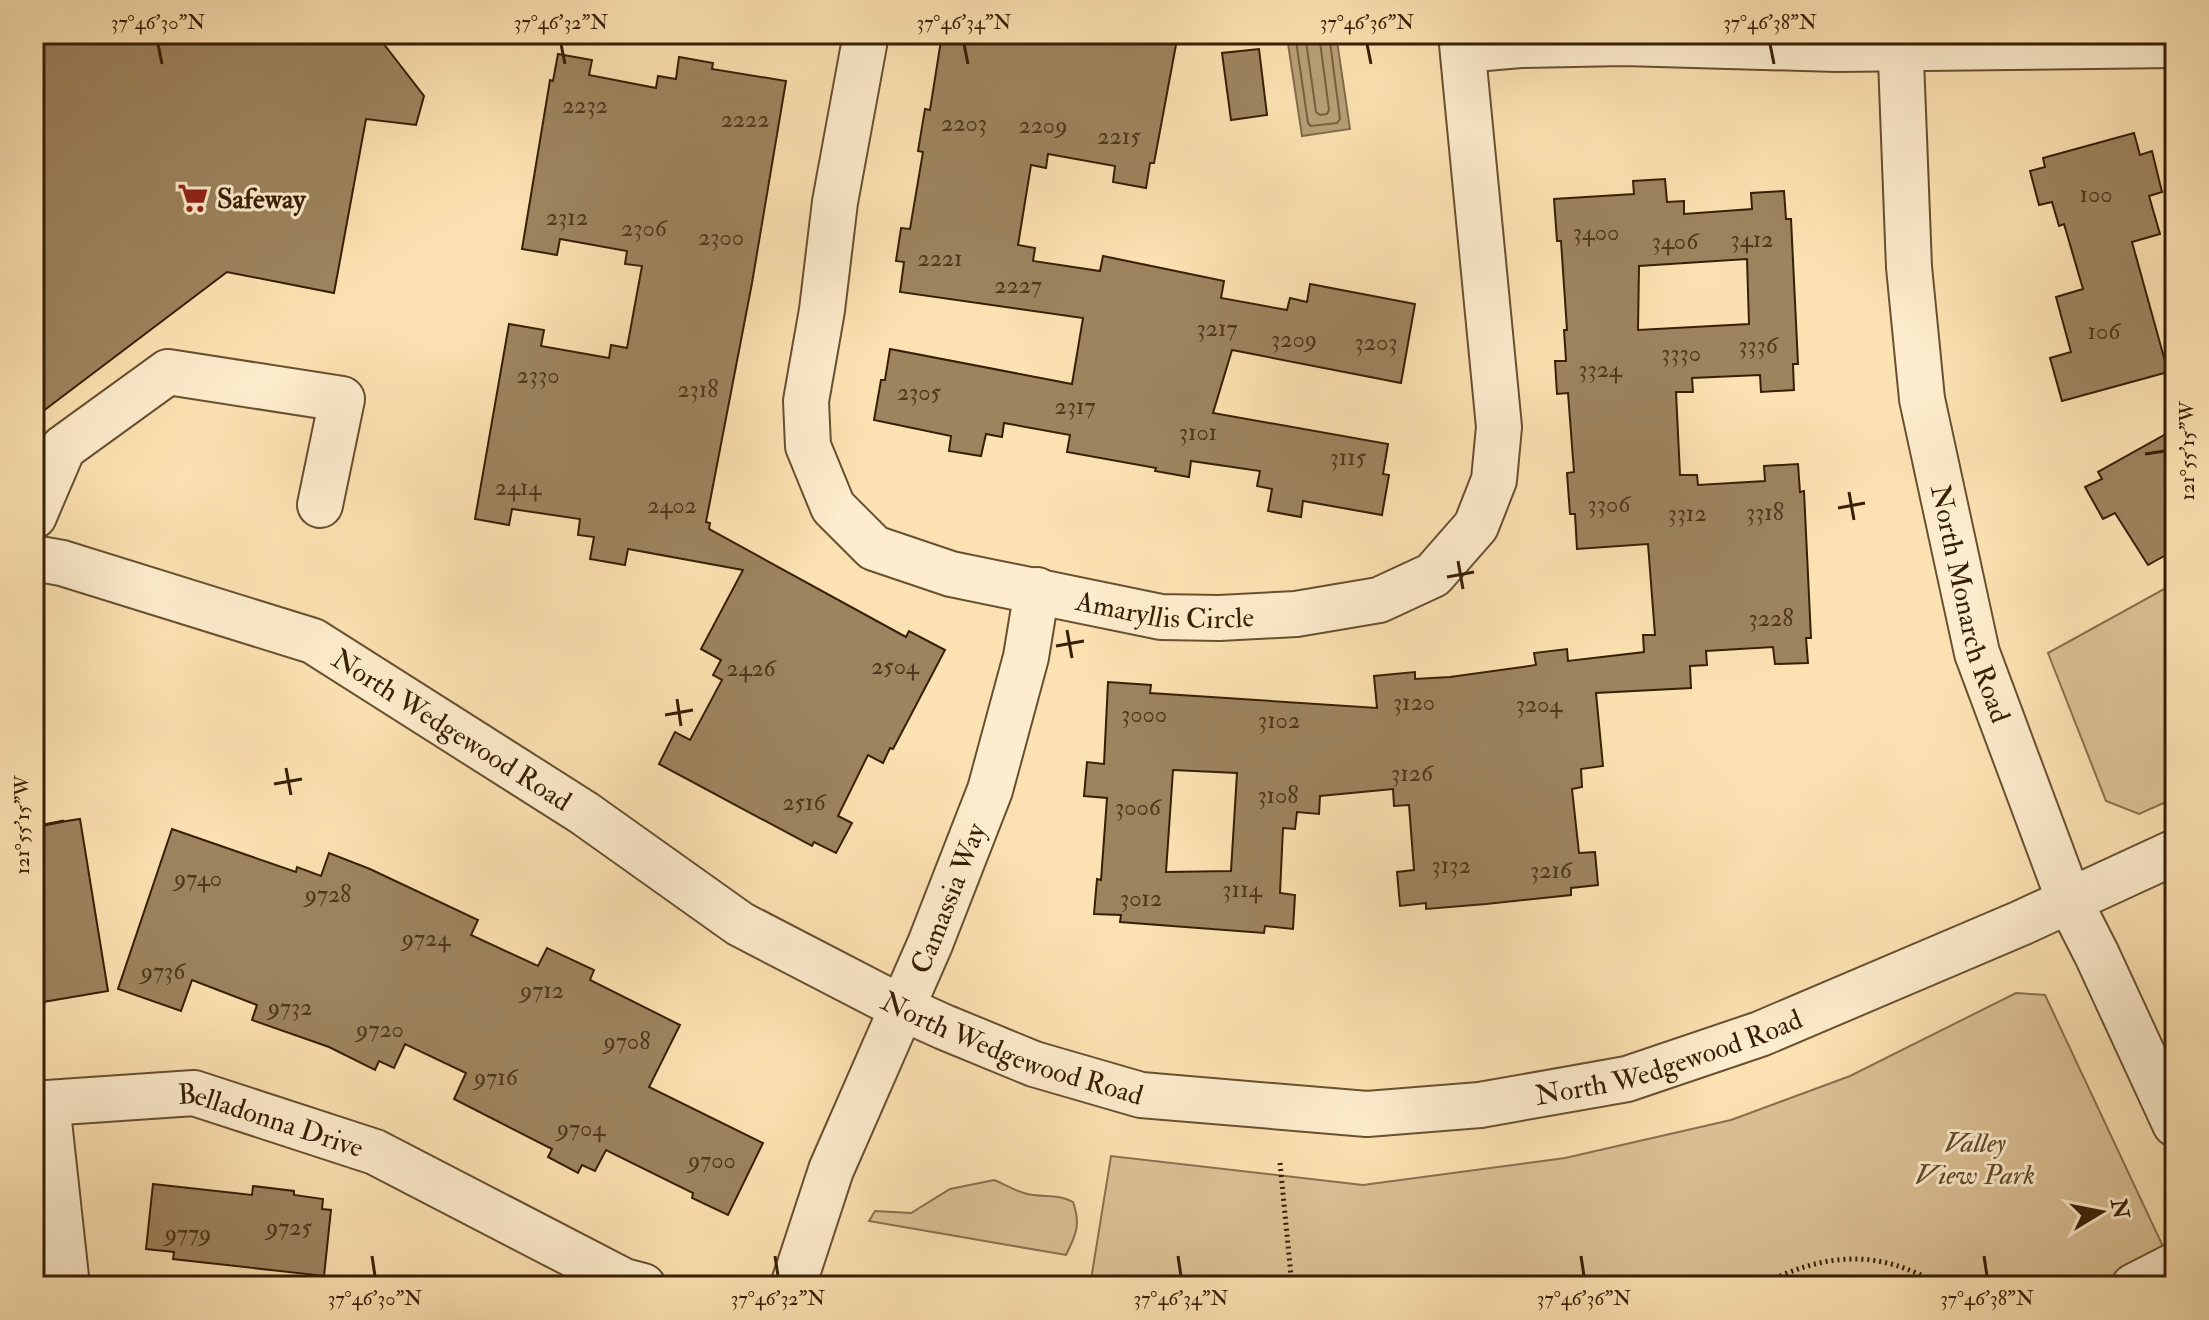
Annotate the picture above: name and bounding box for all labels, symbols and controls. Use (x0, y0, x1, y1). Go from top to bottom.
text: 37°46'30"N (111, 10, 205, 35)
text: 37°46'32"N (514, 10, 608, 35)
text: 37°46'34"N (917, 10, 1012, 35)
text: 37°46'36"N (1320, 10, 1414, 35)
text: 37°46'38"N (1723, 10, 1817, 35)
house number: 2232 (562, 90, 608, 121)
house number: 2222 (721, 104, 769, 135)
house number: 2203 (941, 108, 987, 139)
house number: 2209 (1019, 110, 1067, 141)
house number: 2215 (1097, 121, 1141, 152)
house number: 100 (2079, 179, 2113, 210)
supermarket icon: Safeway (176, 181, 210, 215)
place label: Safeway (217, 182, 307, 217)
house number: 2312 (546, 202, 588, 233)
house number: 2306 (621, 213, 669, 244)
house number: 3400 (1573, 217, 1619, 248)
house number: 2300 (698, 222, 744, 253)
house number: 3412 (1731, 224, 1773, 255)
house number: 3406 (1652, 226, 1700, 257)
house number: 2221 (917, 243, 963, 274)
house number: 2227 (994, 270, 1042, 301)
house number: 3217 (1197, 313, 1237, 344)
house number: 106 (2088, 316, 2122, 347)
house number: 3209 (1271, 324, 1317, 355)
house number: 3203 (1355, 327, 1397, 358)
house number: 3336 (1738, 330, 1780, 361)
house number: 3330 (1661, 338, 1701, 369)
house number: 3324 (1578, 354, 1623, 385)
house number: 2330 (517, 360, 559, 391)
house number: 2318 (677, 374, 719, 405)
house number: 2305 (897, 377, 942, 408)
house number: 2317 (1055, 391, 1095, 422)
text: 121°55'15"W (2175, 401, 2200, 501)
house number: 3101 (1179, 417, 1217, 448)
house number: 3115 (1330, 442, 1367, 473)
house number: 2414 (495, 472, 542, 503)
street label: North Monarch Road (1922, 481, 2017, 728)
house number: 3306 (1588, 489, 1632, 520)
house number: 2402 (647, 490, 697, 521)
house number: 3318 (1746, 497, 1784, 528)
house number: 3312 (1667, 498, 1707, 529)
street label: Amaryllis Circle (1072, 584, 1255, 637)
house number: 3228 (1749, 603, 1793, 634)
street label: North Wedgewood Road (325, 641, 578, 820)
house number: 2504 (871, 651, 920, 682)
house number: 2426 (726, 653, 778, 684)
house number: 3120 (1393, 687, 1435, 718)
house number: 3204 (1516, 689, 1563, 720)
house number: 3000 (1121, 699, 1167, 730)
house number: 3102 (1258, 705, 1300, 736)
house number: 3126 (1391, 758, 1435, 789)
text: 121°55'15"W (10, 775, 35, 875)
house number: 3108 (1257, 780, 1299, 811)
house number: 2516 (782, 787, 828, 818)
house number: 3006 (1115, 792, 1163, 823)
street label: Camassia Way (903, 818, 995, 979)
house number: 3132 (1431, 850, 1471, 881)
house number: 3216 (1530, 855, 1574, 886)
house number: 9740 (172, 863, 222, 894)
house number: 3114 (1222, 874, 1263, 905)
house number: 9728 (303, 879, 351, 910)
house number: 3012 (1120, 883, 1162, 914)
house number: 9724 (400, 923, 451, 954)
house number: 9736 (139, 956, 187, 987)
house number: 9712 (518, 975, 564, 1006)
street label: North Wedgewood Road (875, 984, 1147, 1114)
house number: 9732 (266, 992, 312, 1023)
street label: North Wedgewood Road (1533, 1002, 1808, 1114)
house number: 9720 (354, 1014, 404, 1045)
house number: 9708 (602, 1026, 650, 1057)
house number: 9716 (472, 1062, 520, 1093)
street label: Belladonna Drive (177, 1077, 368, 1166)
house number: 9704 (555, 1113, 606, 1144)
park label: Valley View Park (1915, 1126, 2035, 1193)
house number: 9700 (686, 1145, 736, 1176)
north arrow (2061, 1172, 2141, 1252)
text: N (2104, 1196, 2135, 1221)
house number: 9725 (264, 1212, 312, 1243)
house number: 9779 (163, 1218, 211, 1249)
text: 37°46'30"N (328, 1286, 422, 1311)
text: 37°46'32"N (731, 1286, 825, 1311)
text: 37°46'34"N (1134, 1286, 1229, 1311)
text: 37°46'36"N (1537, 1286, 1631, 1311)
text: 37°46'38"N (1940, 1286, 2034, 1311)

